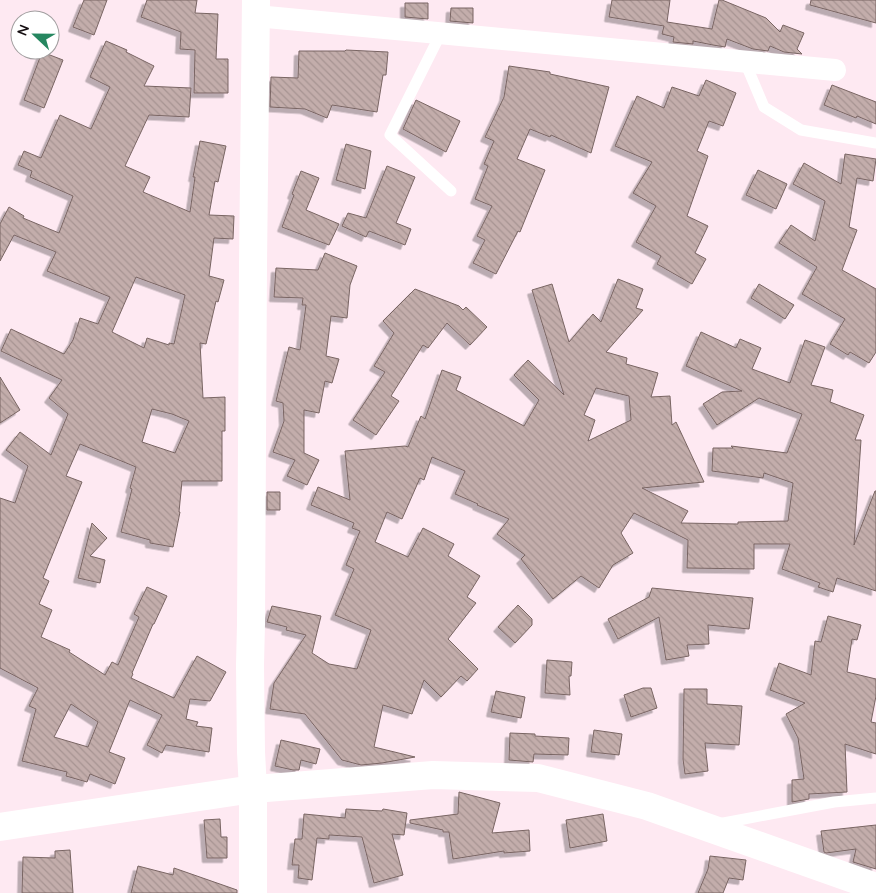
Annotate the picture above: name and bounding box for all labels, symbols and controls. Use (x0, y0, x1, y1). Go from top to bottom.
north arrow (10, 10, 60, 60)
text: N (13, 22, 33, 38)

